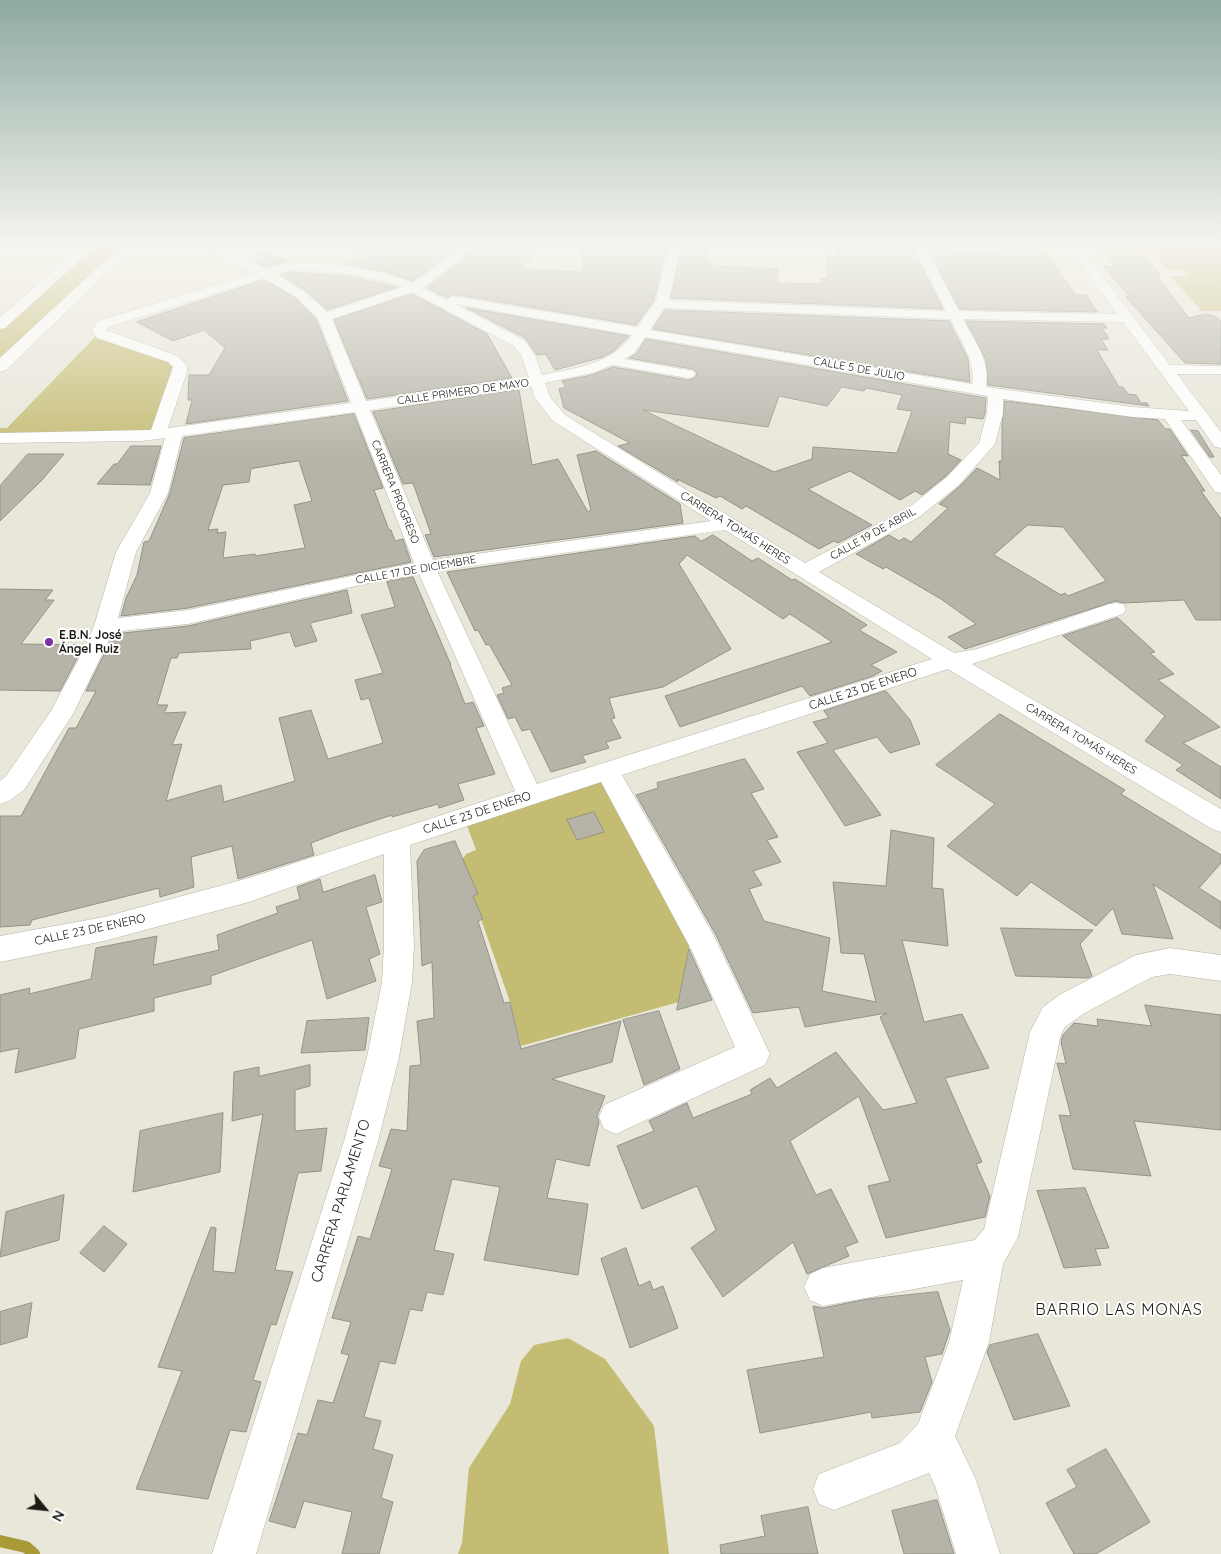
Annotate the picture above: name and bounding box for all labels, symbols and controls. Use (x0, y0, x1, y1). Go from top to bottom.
street label: CALLE 5 DE JULIO (812, 354, 906, 384)
street label: CALLE PRIMERO DE MAYO (396, 376, 530, 408)
street label: CARRERA PROGRESO (368, 438, 422, 546)
street label: CARRERA TOMÁS HERES (678, 489, 792, 567)
street label: CALLE 19 DE ABRIL (828, 505, 918, 563)
street label: CALLE 17 DE DICIEMBRE (355, 553, 477, 587)
place label: E.B.N. José Ángel Ruiz (59, 628, 122, 656)
marker: E.B.N. José Ángel Ruiz (43, 636, 55, 648)
street label: CALLE 23 DE ENERO (807, 665, 919, 713)
street label: CARRERA TOMÁS HERES (1023, 701, 1139, 777)
street label: CALLE 23 DE ENERO (421, 789, 533, 837)
street label: CALLE 23 DE ENERO (33, 911, 147, 949)
street label: CARRERA PARLAMENTO (308, 1117, 374, 1285)
district label: BARRIO LAS MONAS (1033, 1300, 1205, 1320)
north arrow (20, 1484, 70, 1534)
text: N (48, 1507, 69, 1525)

